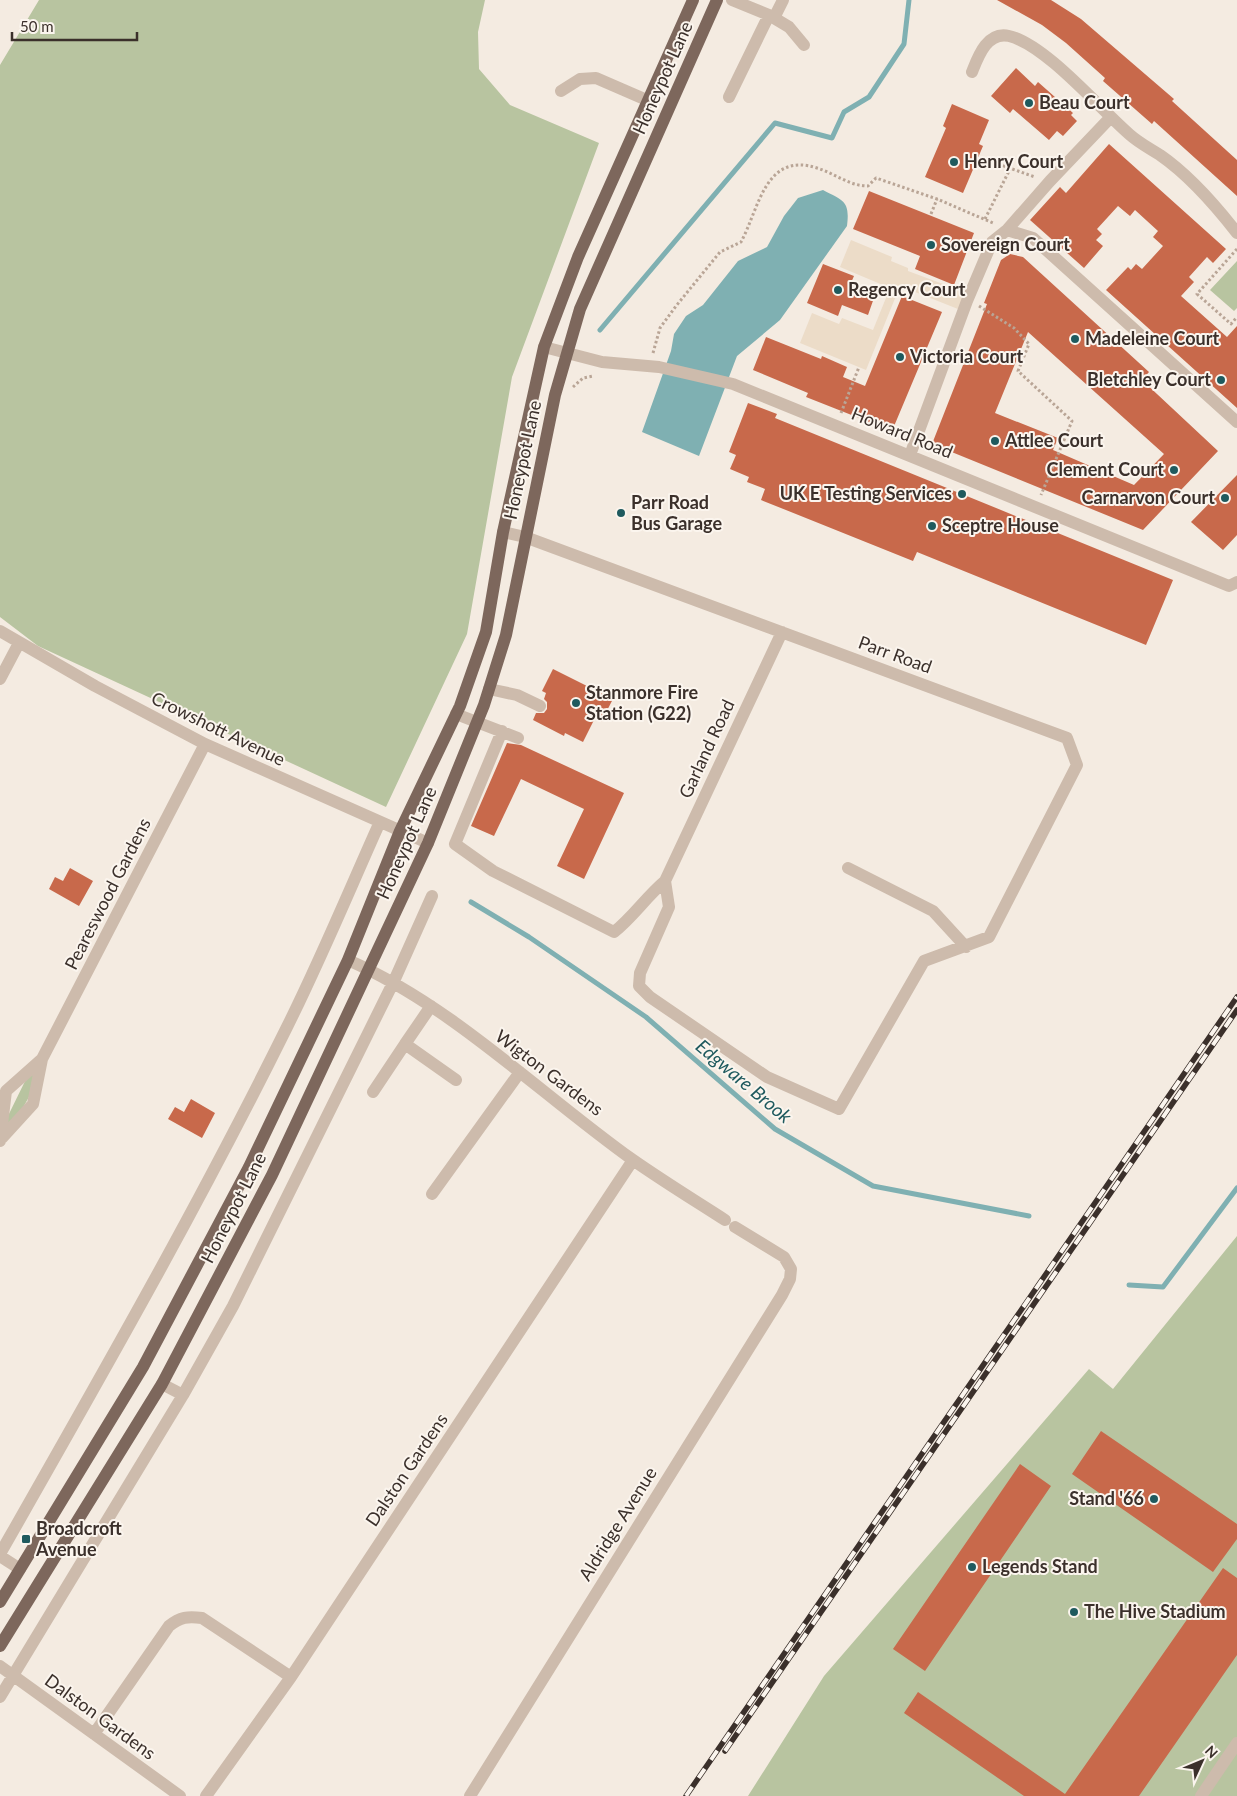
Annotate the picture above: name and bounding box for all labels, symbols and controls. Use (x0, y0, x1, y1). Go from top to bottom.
scale bar (12, 10, 138, 42)
text: 50 m (20, 17, 54, 35)
street label: Honeypot Lane (627, 18, 697, 137)
place label: Beau Court (1039, 91, 1130, 113)
marker: Beau Court (1023, 97, 1035, 109)
place label: Henry Court (964, 150, 1063, 172)
marker: Henry Court (948, 156, 960, 168)
place label: Sovereign Court (941, 233, 1070, 255)
marker: Sovereign Court (925, 239, 937, 251)
place label: Regency Court (848, 278, 966, 300)
marker: Regency Court (832, 284, 844, 296)
place label: Madeleine Court (1085, 327, 1219, 349)
marker: Madeleine Court (1069, 333, 1081, 345)
place label: Victoria Court (909, 345, 1023, 367)
marker: Victoria Court (894, 351, 906, 363)
place label: Bletchley Court (1087, 368, 1211, 390)
marker: Bletchley Court (1215, 374, 1227, 386)
street label: Honeypot Lane (499, 398, 545, 521)
street label: Howard Road (848, 402, 956, 462)
place label: Attlee Court (1004, 429, 1104, 451)
marker: Attlee Court (989, 435, 1001, 447)
place label: Clement Court (1047, 458, 1164, 480)
marker: Clement Court (1168, 464, 1180, 476)
place label: UK E Testing Services (780, 482, 952, 504)
place label: Carnarvon Court (1082, 486, 1215, 508)
marker: UK E Testing Services (956, 488, 968, 500)
place label: Parr Road Bus Garage (631, 491, 722, 534)
marker: Carnarvon Court (1219, 492, 1231, 504)
marker: Parr Road Bus Garage (615, 507, 627, 519)
place label: Sceptre House (942, 514, 1059, 536)
marker: Sceptre House (926, 520, 938, 532)
street label: Parr Road (856, 631, 935, 678)
place label: Stanmore Fire Station (G22) (586, 681, 699, 724)
street label: Crowshott Avenue (148, 686, 289, 770)
street label: Garland Road (674, 696, 739, 801)
marker: Stanmore Fire Station (G22) (570, 697, 582, 709)
street label: Honeypot Lane (371, 783, 441, 902)
street label: Peareswood Gardens (59, 814, 155, 973)
street label: Wigton Gardens (491, 1025, 608, 1120)
water label: Edgware Brook (692, 1034, 798, 1128)
street label: Honeypot Lane (196, 1149, 270, 1267)
street label: Dalston Gardens (360, 1409, 452, 1530)
street label: Aldridge Avenue (573, 1463, 661, 1584)
place label: Stand '66 (1069, 1487, 1144, 1509)
marker: Stand '66 (1148, 1493, 1160, 1505)
place label: Broadcroft Avenue (35, 1517, 122, 1560)
marker: Broadcroft Avenue (20, 1533, 32, 1545)
place label: Legends Stand (982, 1555, 1098, 1577)
marker: Legends Stand (966, 1561, 978, 1573)
place label: The Hive Stadium (1084, 1600, 1226, 1622)
marker: The Hive Stadium (1068, 1606, 1080, 1618)
street label: Dalston Gardens (41, 1669, 160, 1764)
north arrow (1177, 1736, 1227, 1786)
text: N (1202, 1742, 1222, 1761)

